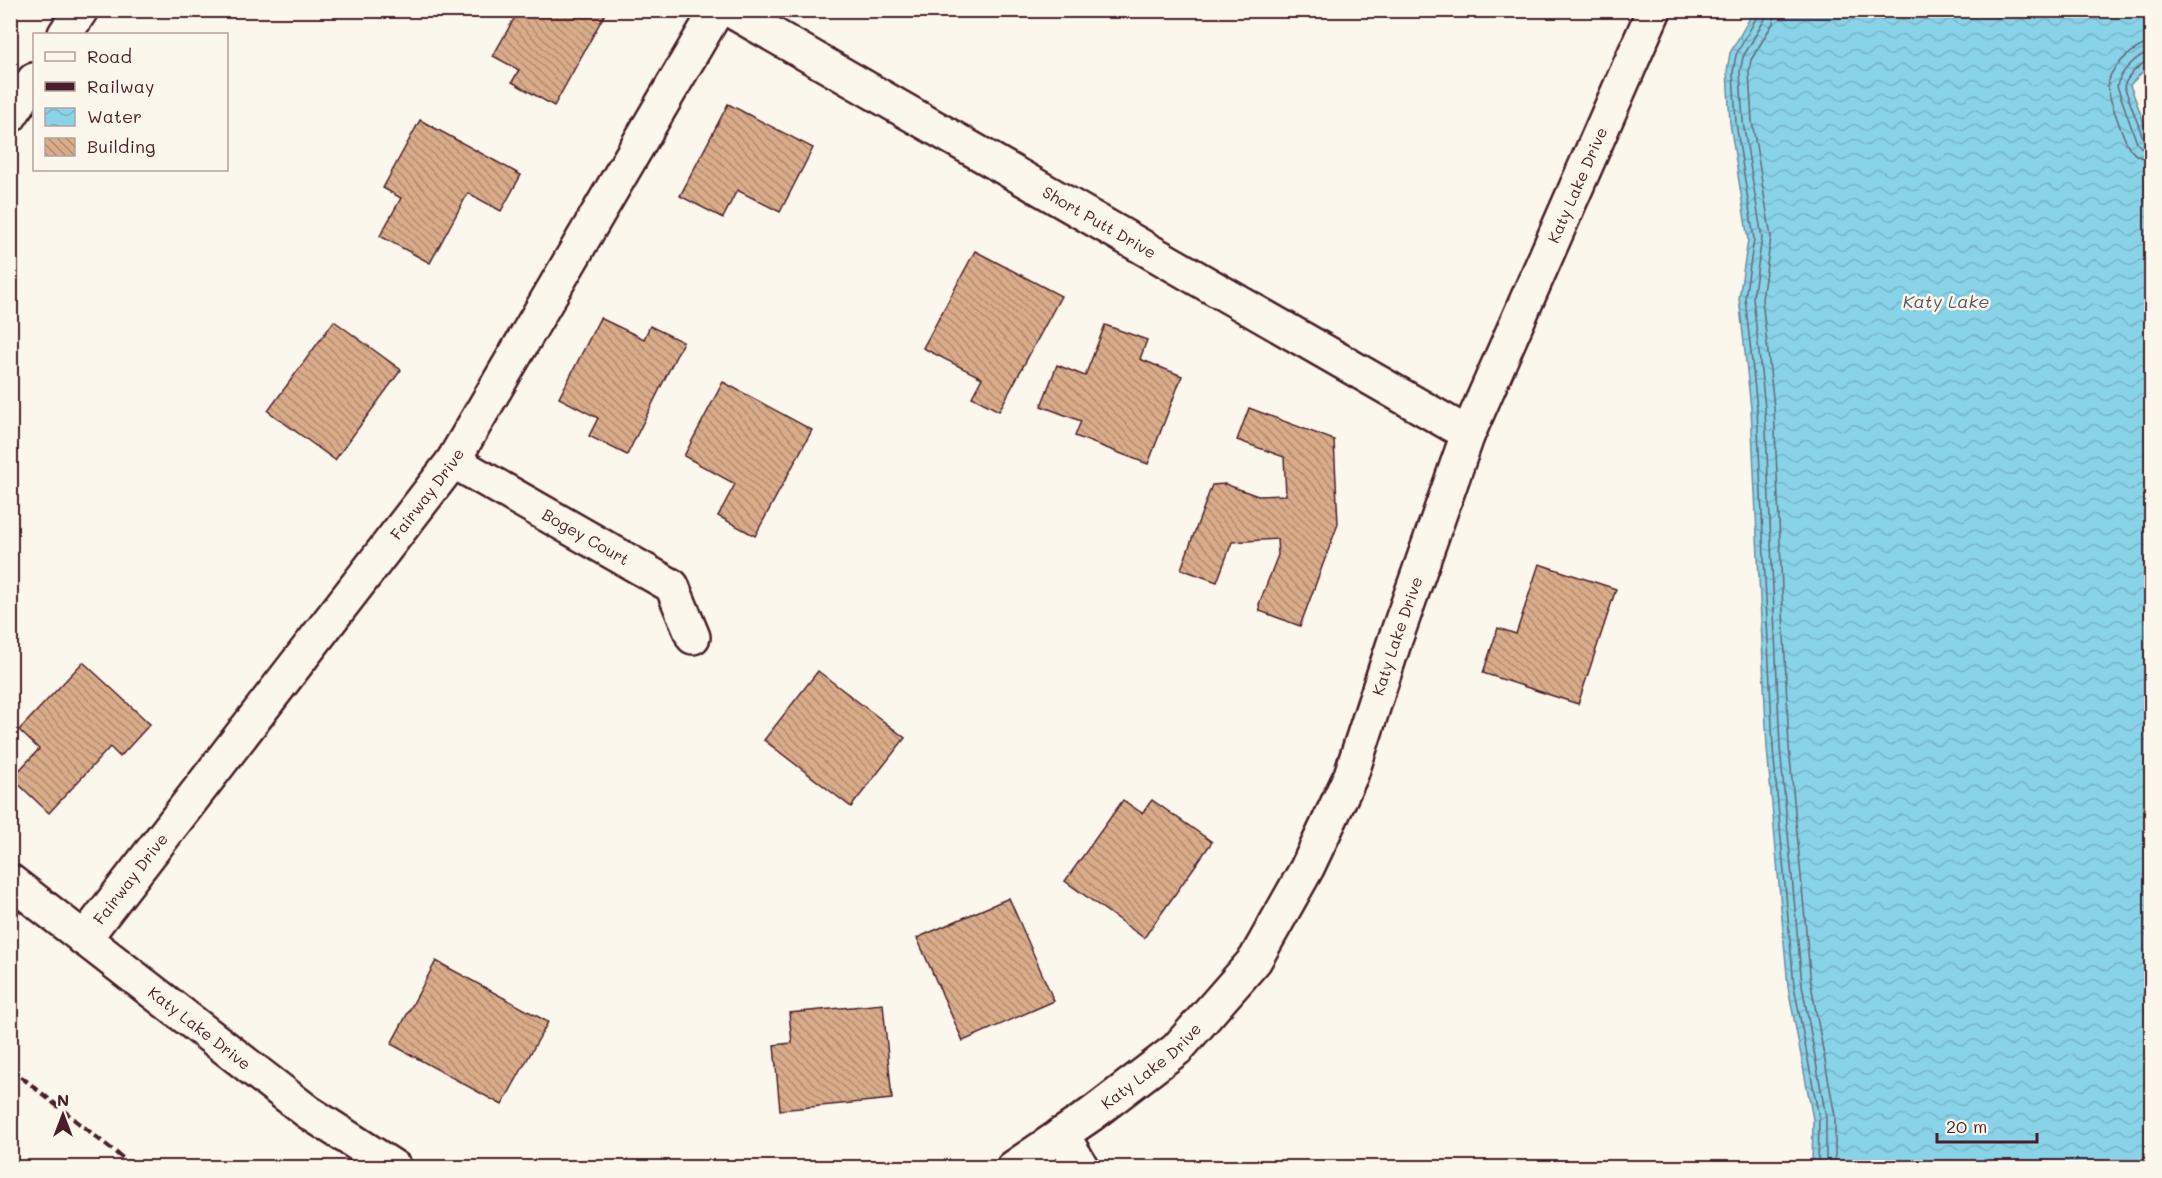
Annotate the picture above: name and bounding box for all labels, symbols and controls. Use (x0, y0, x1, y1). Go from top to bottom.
legend (33, 33, 228, 171)
text: Road (87, 44, 132, 68)
text: Railway (87, 74, 154, 98)
text: Water (87, 104, 142, 128)
street label: Katy Lake Drive (1542, 124, 1611, 246)
text: Building (87, 134, 155, 158)
street label: Short Putt Drive (1039, 181, 1160, 263)
water label: Katy Lake (1903, 289, 1989, 313)
street label: Fairway Drive (385, 444, 468, 544)
street label: Bogey Court (539, 503, 633, 570)
street label: Katy Lake Drive (1367, 574, 1427, 698)
street label: Fairway Drive (88, 829, 172, 929)
street label: Katy Lake Drive (144, 981, 256, 1074)
street label: Katy Lake Drive (1096, 1018, 1205, 1113)
north arrow (33, 1085, 93, 1145)
text: N (57, 1089, 69, 1110)
scale bar (1937, 1106, 2038, 1144)
text: 20 m (1946, 1114, 1987, 1138)

